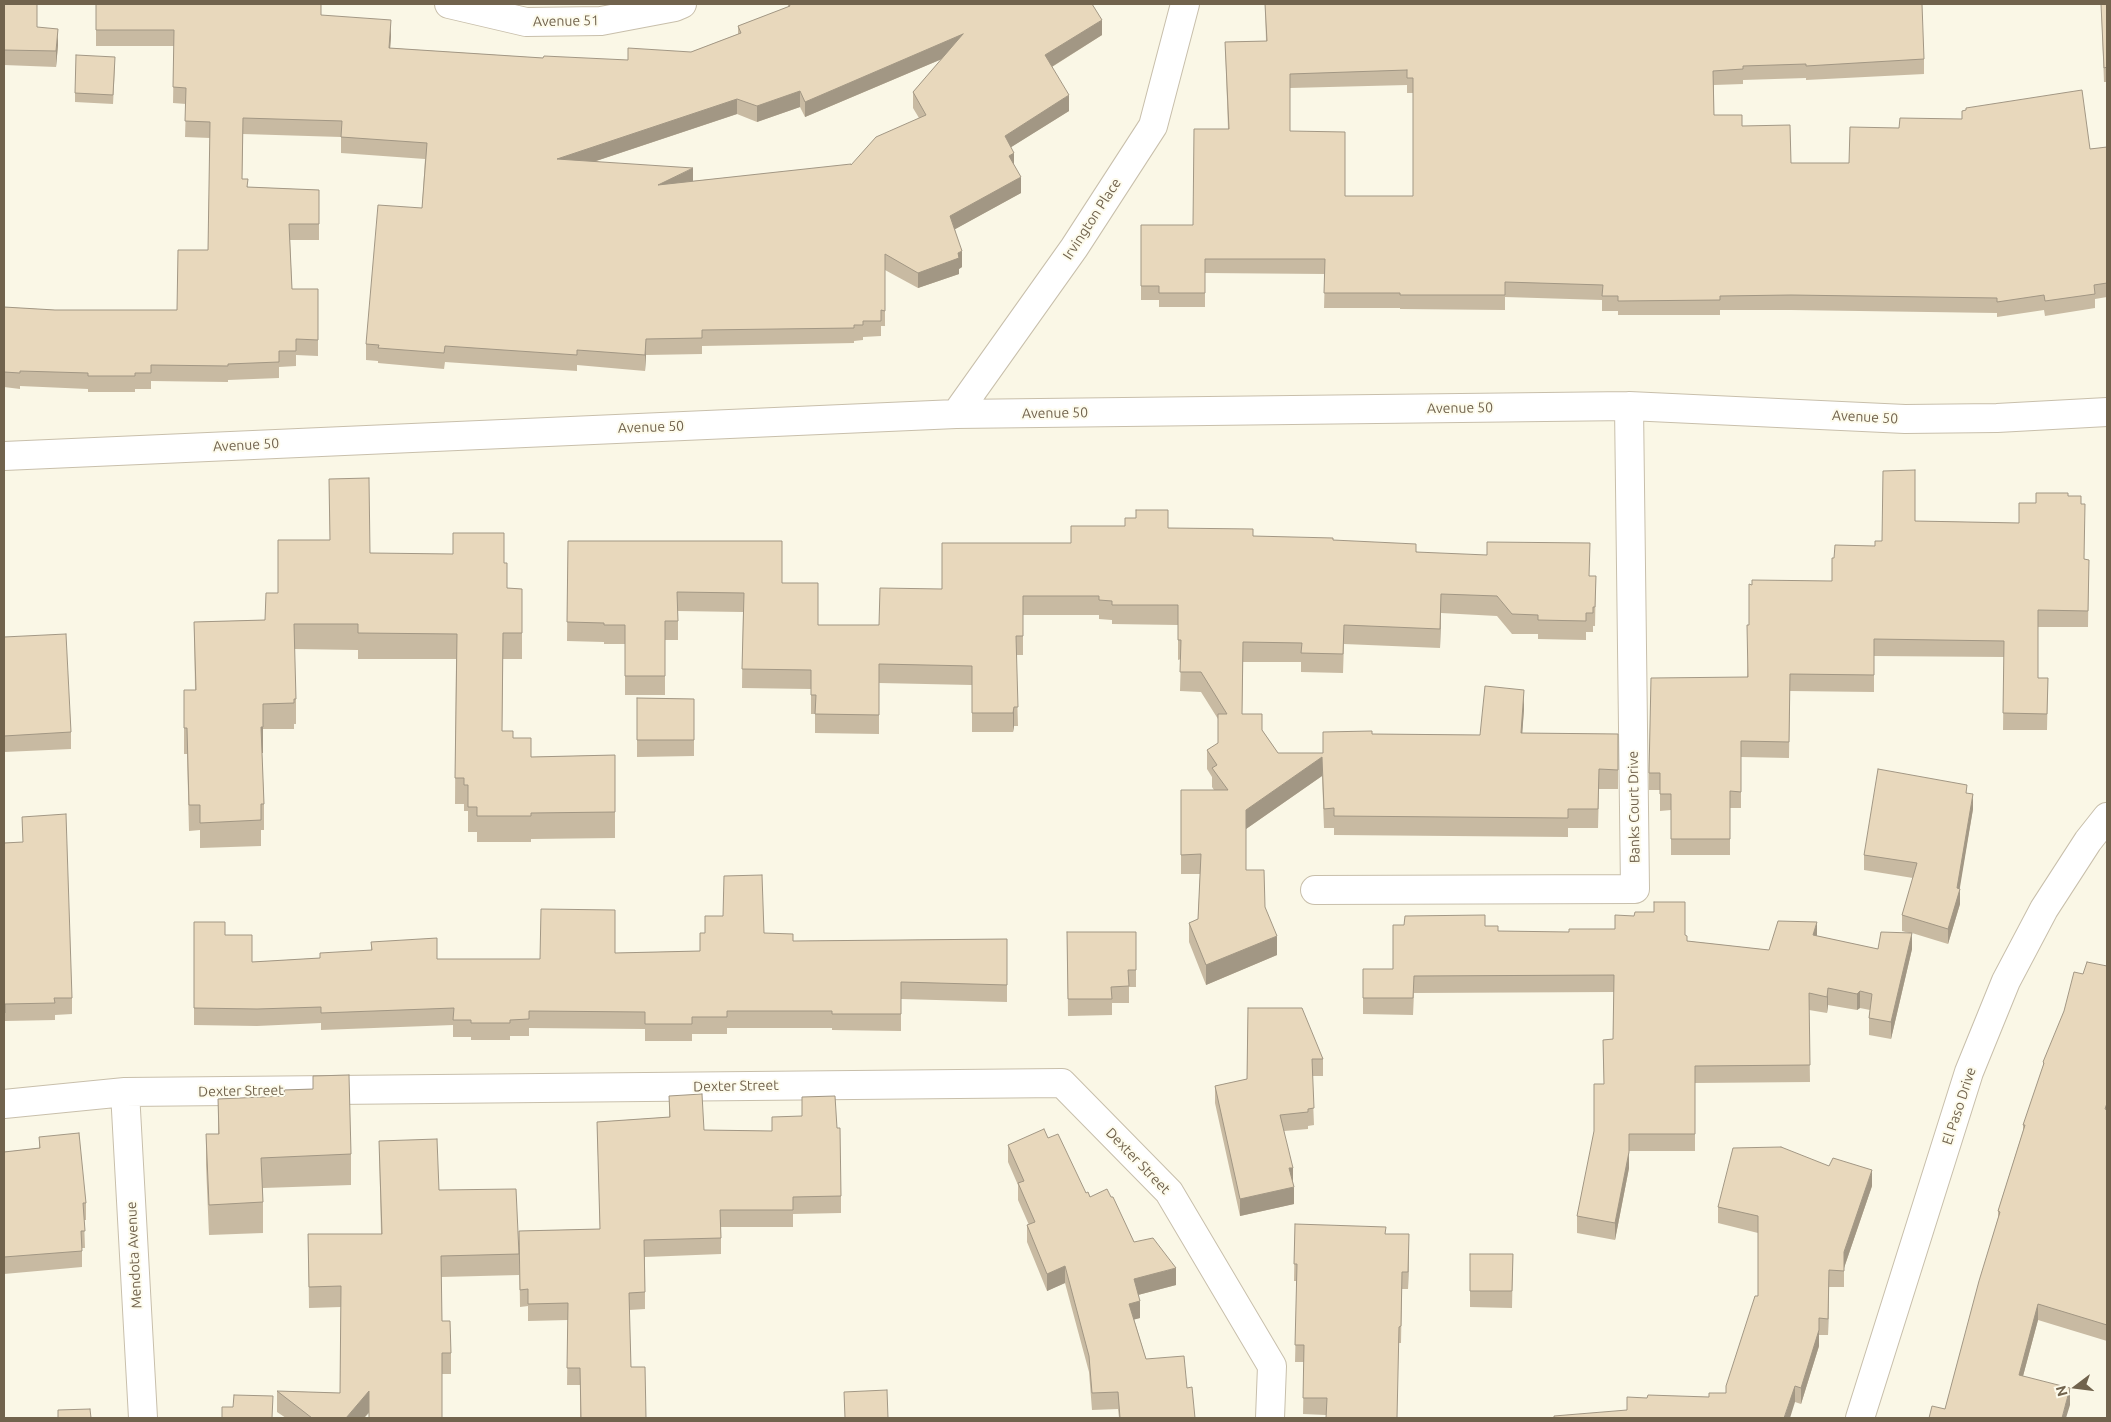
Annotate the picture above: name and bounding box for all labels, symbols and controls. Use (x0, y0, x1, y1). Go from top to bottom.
street label: Avenue 51 (533, 12, 599, 30)
street label: Irvington Place (1059, 175, 1125, 263)
street label: Avenue 50 (1427, 399, 1493, 417)
street label: Avenue 50 (1022, 404, 1088, 422)
street label: Avenue 50 (1832, 407, 1898, 427)
street label: Avenue 50 (618, 417, 684, 437)
street label: Avenue 50 (213, 435, 279, 455)
street label: Banks Court Drive (1625, 751, 1643, 863)
street label: El Paso Drive (1939, 1065, 1979, 1147)
street label: Dexter Street (693, 1077, 779, 1095)
street label: Dexter Street (198, 1082, 284, 1100)
street label: Dexter Street (1102, 1124, 1174, 1198)
street label: Mendota Avenue (123, 1201, 145, 1309)
north arrow (2051, 1362, 2101, 1412)
text: N (2052, 1384, 2071, 1398)

